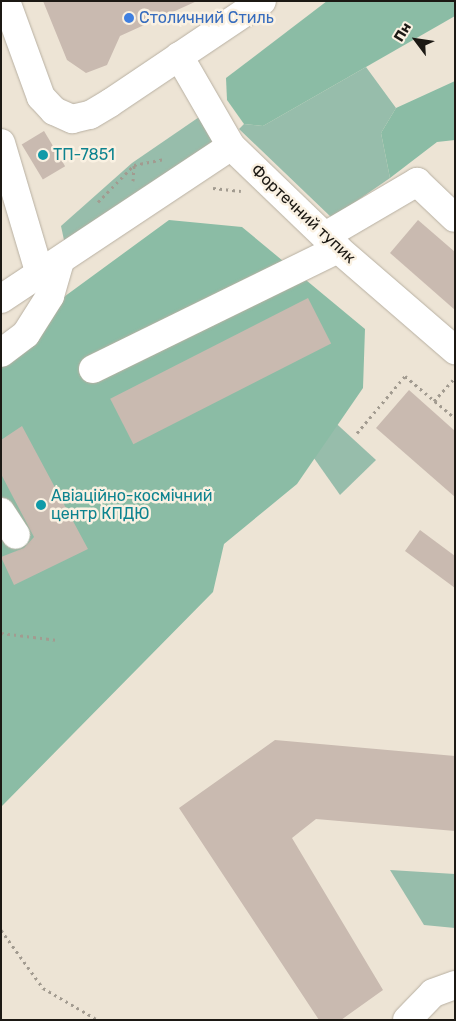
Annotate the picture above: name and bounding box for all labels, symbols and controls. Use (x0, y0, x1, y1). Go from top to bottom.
place label: Столичний Стиль (139, 8, 274, 28)
marker: Столичний Стиль (123, 12, 135, 24)
north arrow (391, 15, 441, 65)
text: Пн (390, 19, 415, 45)
place label: ТП-7851 (53, 145, 115, 165)
marker: ТП-7851 (37, 149, 49, 161)
street label: Фортечний тупик (247, 161, 359, 267)
place label: Авіаційно-космічний центр КПДЮ (51, 486, 213, 524)
marker: Авіаційно-космічний центр КПДЮ (35, 499, 47, 511)

